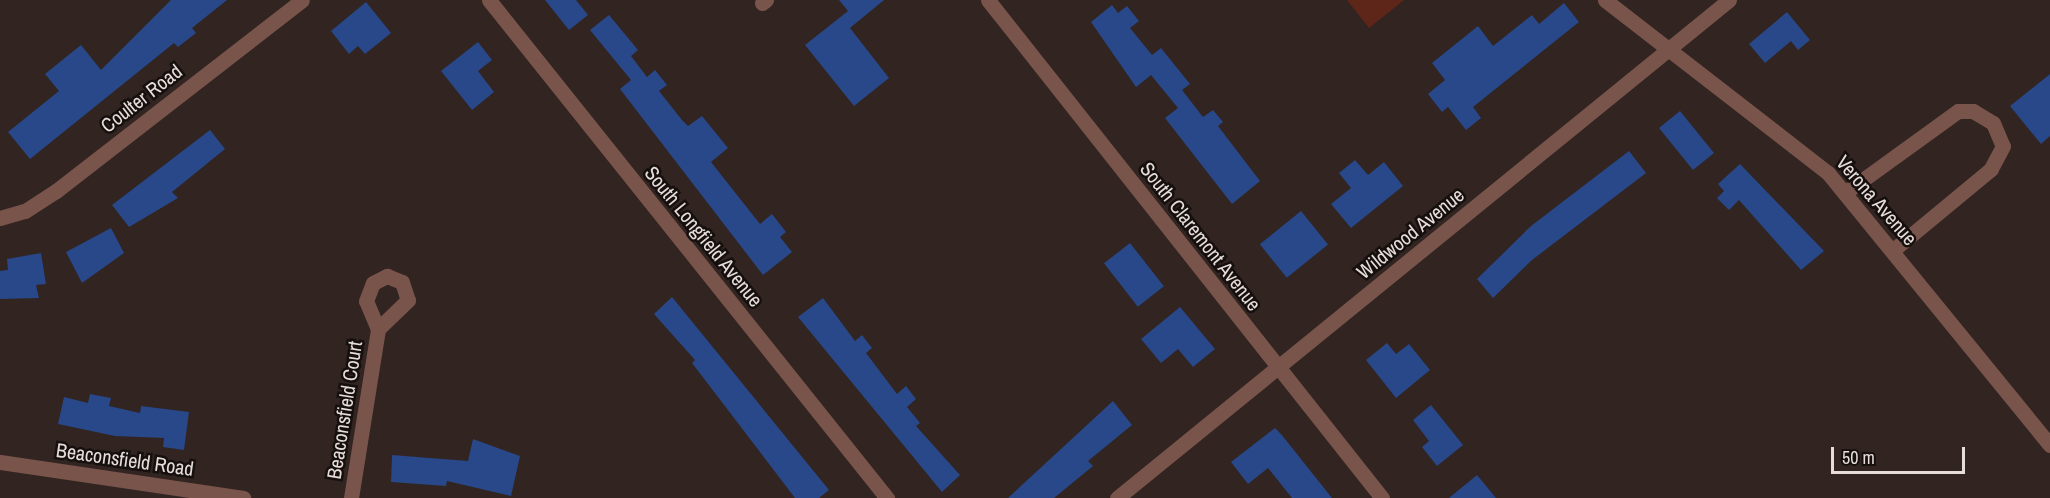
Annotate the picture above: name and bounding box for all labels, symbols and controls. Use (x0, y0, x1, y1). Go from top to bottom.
street label: Coulter Road (96, 59, 186, 137)
street label: Verona Avenue (1831, 150, 1923, 250)
street label: South Claremont Avenue (1135, 157, 1267, 315)
street label: South Longfield Avenue (640, 161, 768, 311)
street label: Wildwood Avenue (1351, 182, 1469, 284)
street label: Beaconsfield Court (321, 339, 367, 481)
scale bar (1834, 435, 1968, 473)
street label: Beaconsfield Road (55, 437, 195, 481)
text: 50 m (1842, 445, 1875, 470)

